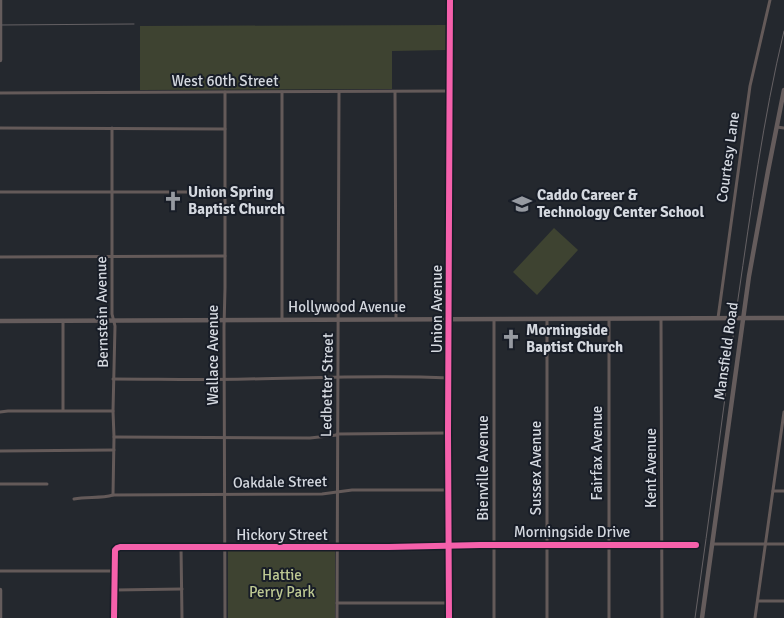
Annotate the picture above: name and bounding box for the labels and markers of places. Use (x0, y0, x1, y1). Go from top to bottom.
place label: Union Spring Baptist Church (188, 183, 285, 218)
place label: Caddo Career & Technology Center School (537, 186, 704, 221)
church icon: Union Spring Baptist Church (162, 190, 184, 212)
school or university icon: Caddo Career & Technology Center School (511, 193, 533, 215)
place label: Morningside Baptist Church (526, 321, 623, 356)
church icon: Morningside Baptist Church (500, 328, 522, 350)

